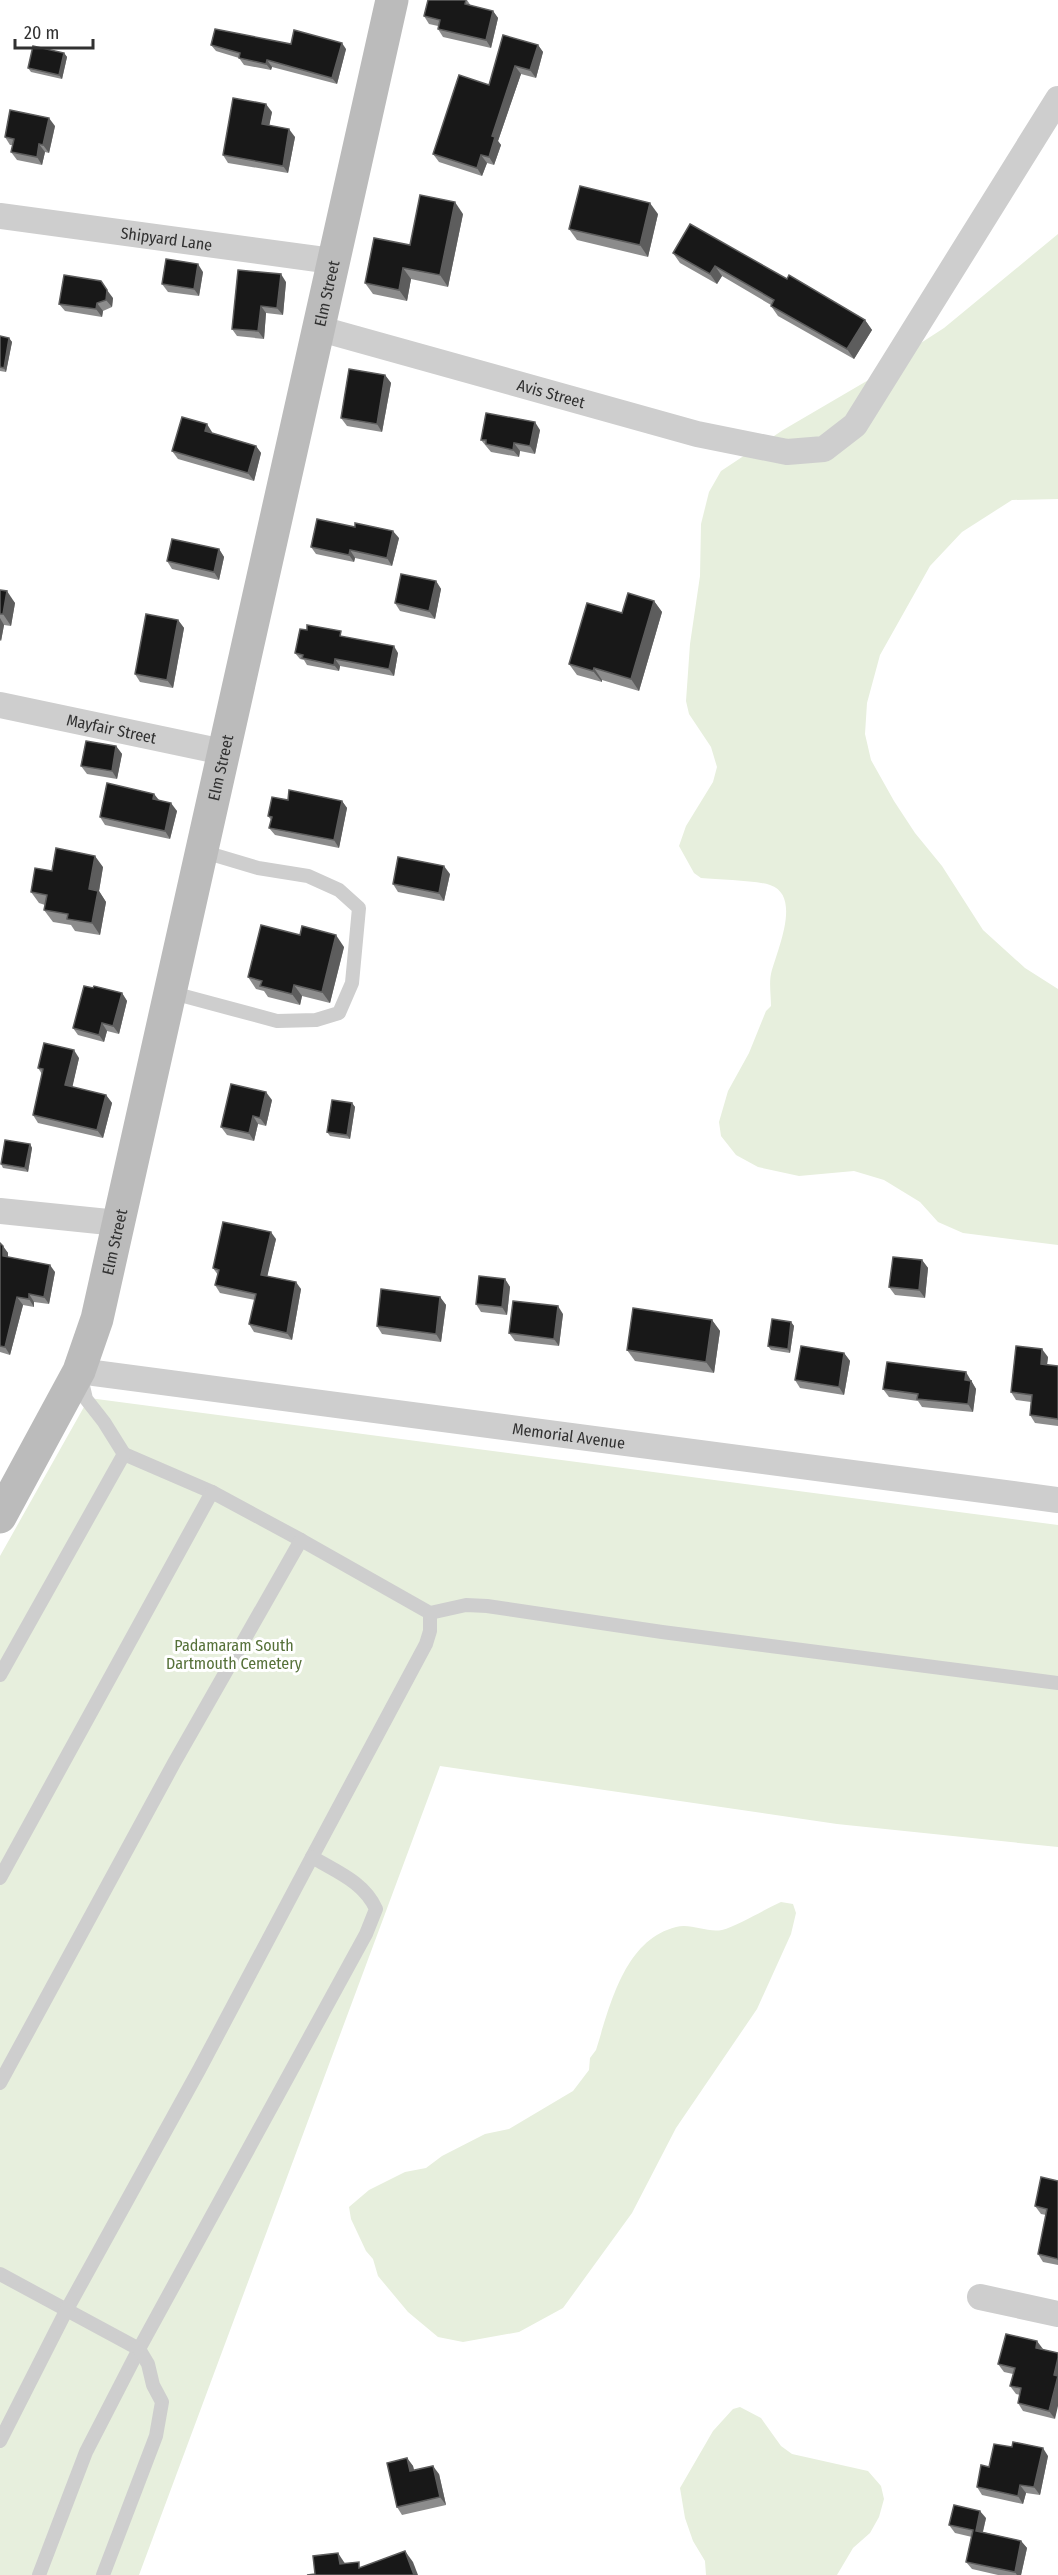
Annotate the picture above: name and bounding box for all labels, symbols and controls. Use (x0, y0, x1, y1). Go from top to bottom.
scale bar (15, 12, 93, 50)
text: 20 m (24, 22, 59, 44)
street label: Shipyard Lane (119, 223, 214, 254)
street label: Elm Street (310, 258, 343, 328)
street label: Avis Street (515, 375, 588, 412)
street label: Mayfair Street (65, 710, 159, 747)
street label: Elm Street (204, 732, 237, 802)
street label: Elm Street (98, 1206, 131, 1277)
street label: Memorial Avenue (511, 1419, 626, 1452)
park label: Padamaram South Dartmouth Cemetery (166, 1636, 303, 1673)

